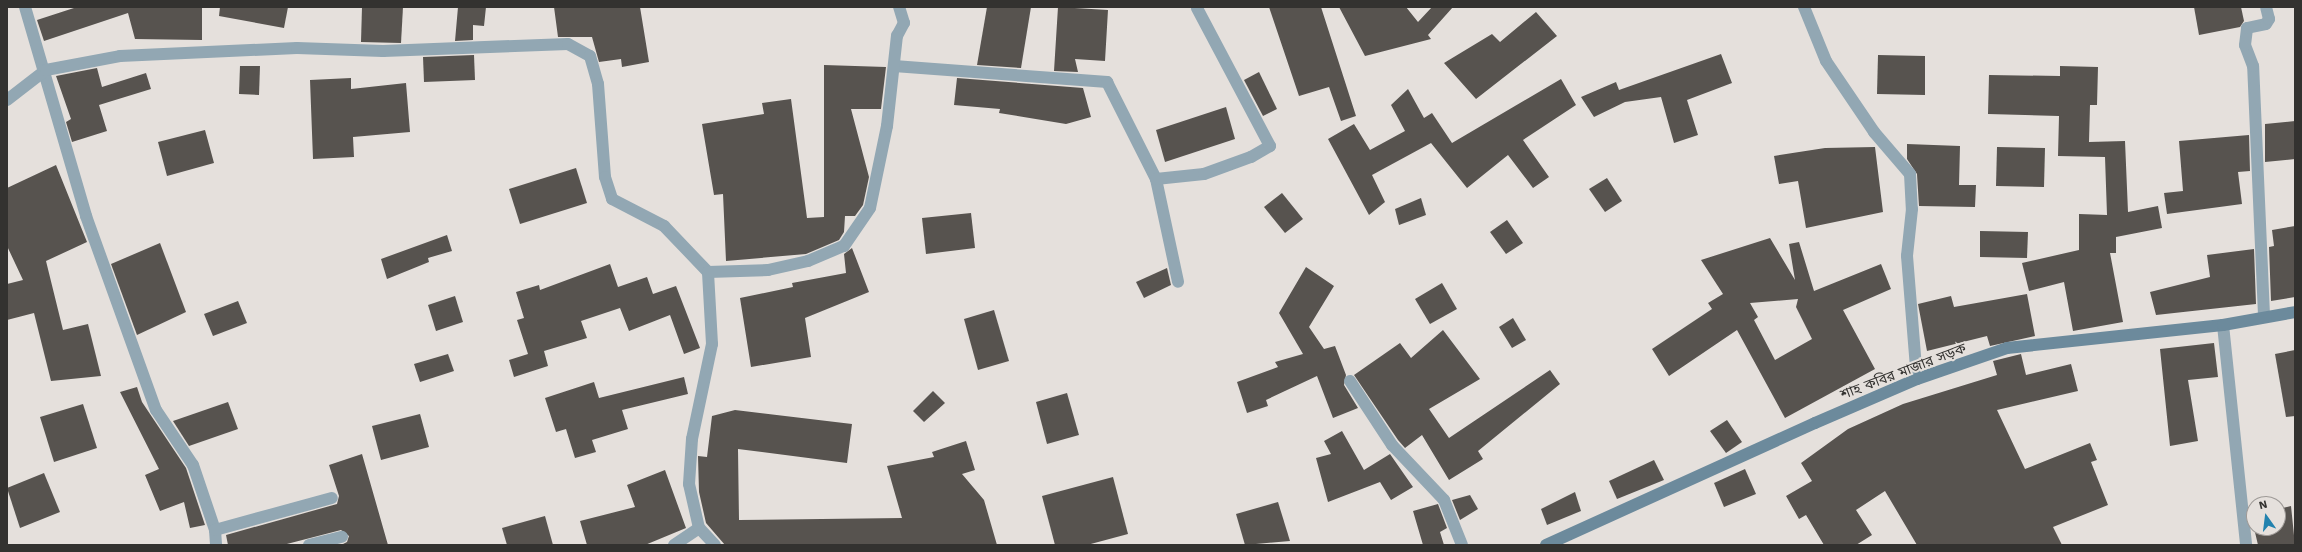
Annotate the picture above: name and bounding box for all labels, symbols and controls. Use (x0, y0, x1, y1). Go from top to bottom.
street label: শাহ কবির মাজার সড়ক (1838, 339, 1968, 403)
north arrow (2246, 496, 2286, 536)
text: N (2258, 498, 2269, 512)

